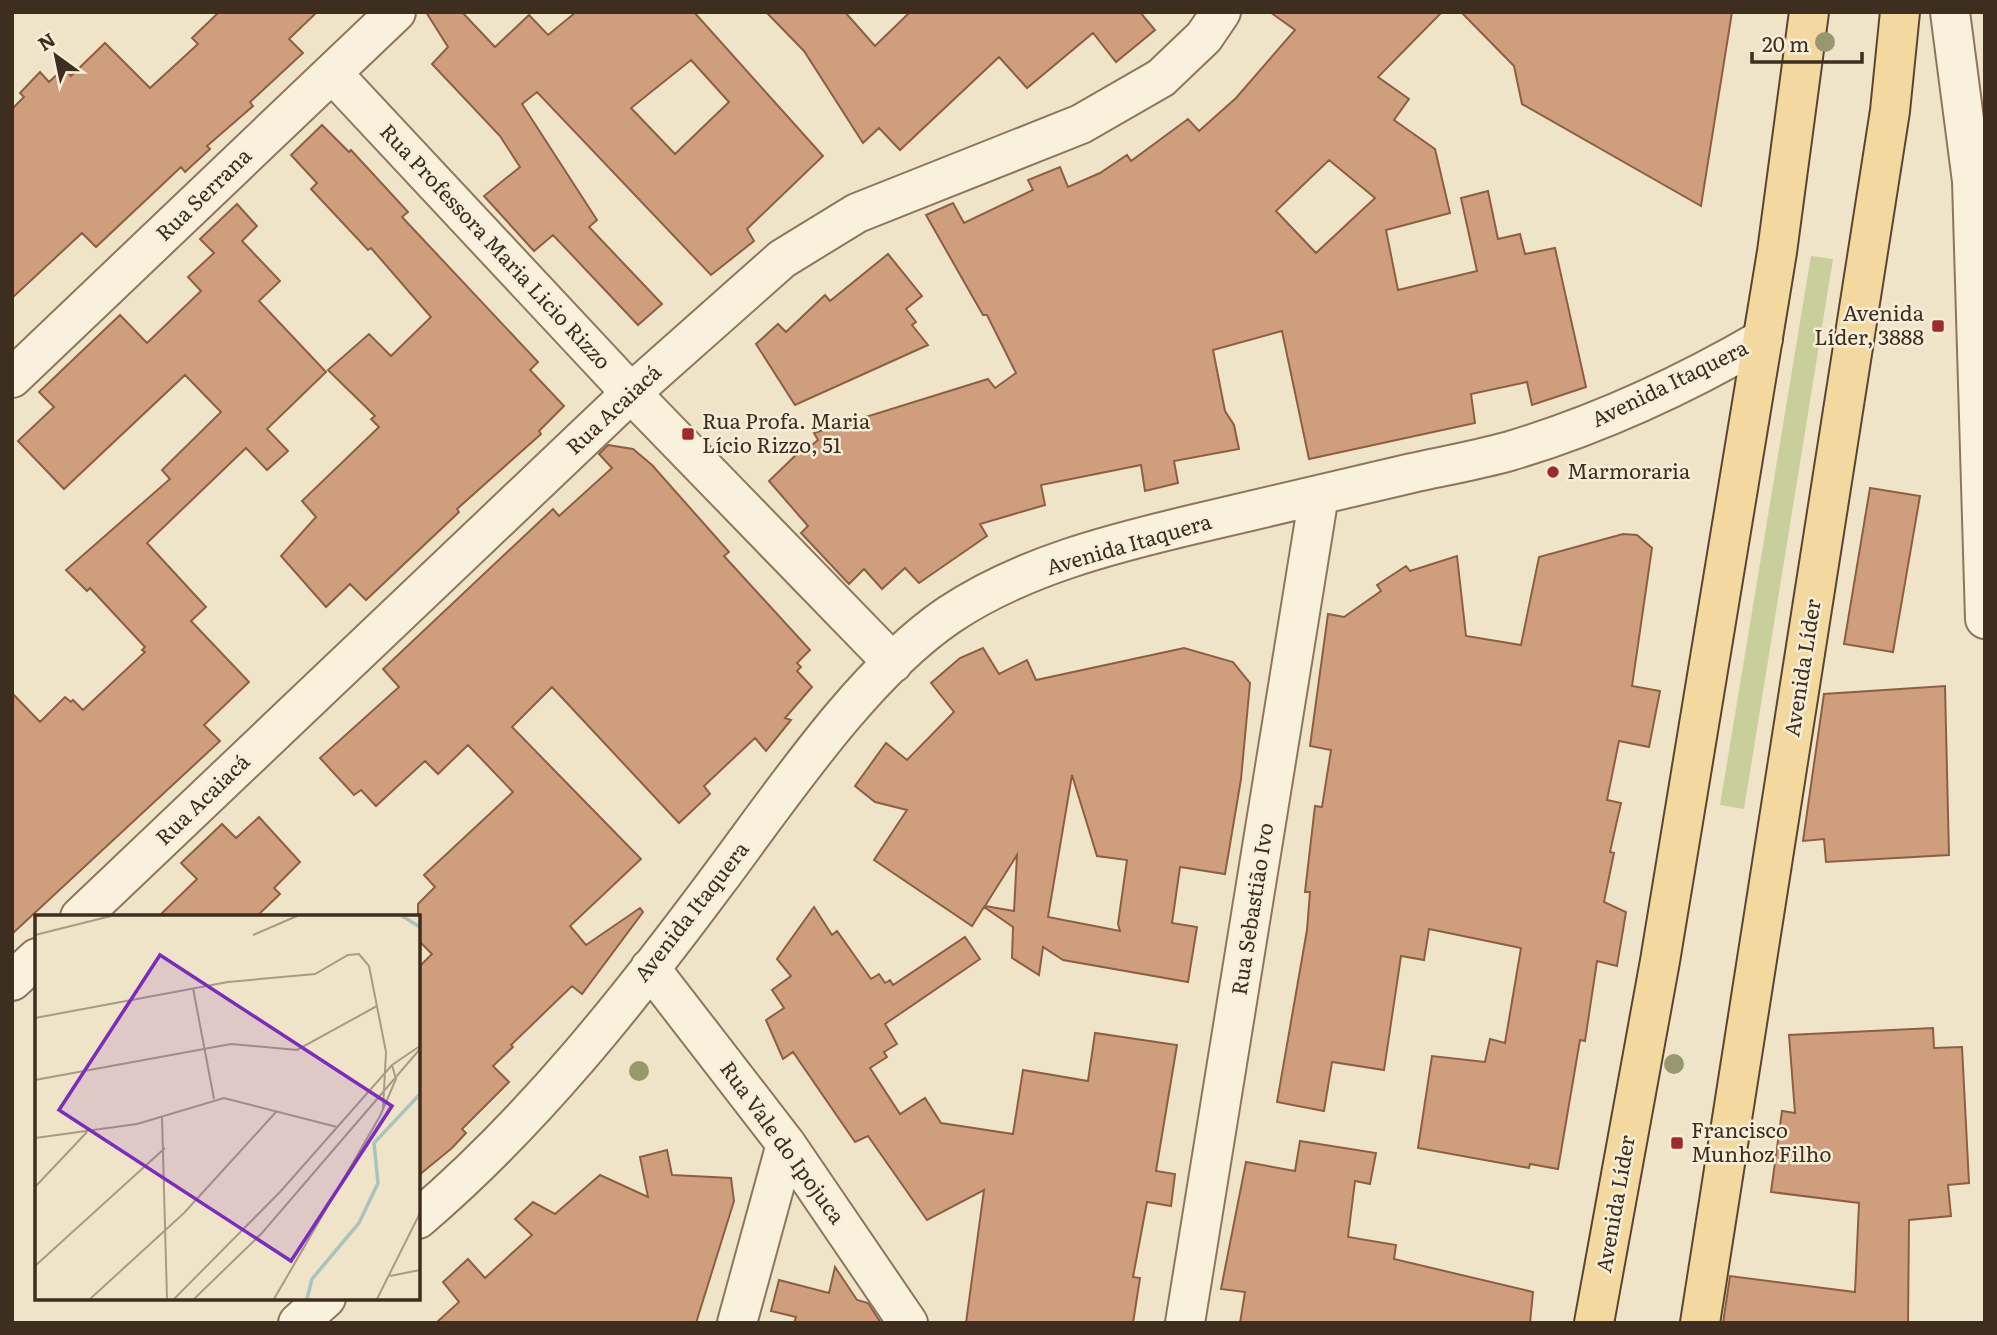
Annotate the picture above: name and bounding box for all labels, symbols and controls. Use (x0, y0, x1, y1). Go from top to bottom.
north arrow (21, 21, 91, 91)
scale bar (1752, 21, 1862, 65)
text: N (32, 25, 61, 57)
text: 20 m (1762, 27, 1809, 58)
street label: Rua Professora Maria Licio Rizzo (374, 115, 619, 375)
street label: Rua Serrana (147, 139, 258, 247)
place label: Avenida Líder, 3888 (1814, 296, 1925, 351)
marker: Avenida Líder, 3888 (1930, 318, 1946, 334)
street label: Avenida Itaquera (1585, 330, 1753, 433)
street label: Rua Acaiacá (558, 355, 667, 461)
place label: Rua Profa. Maria Lício Rizzo, 51 (702, 404, 871, 459)
marker: Rua Profa. Maria Lício Rizzo, 51 (680, 426, 696, 442)
place label: Marmoraria (1567, 454, 1691, 485)
marker: Marmoraria (1545, 464, 1561, 480)
street label: Avenida Itaquera (1042, 504, 1215, 581)
street label: Avenida Líder (1774, 596, 1827, 739)
street label: Rua Acaiacá (147, 745, 256, 851)
street label: Rua Sebastião Ivo (1222, 820, 1279, 997)
street label: Avenida Itaquera (625, 833, 755, 987)
inset map (35, 915, 420, 1300)
street label: Rua Vale do Ipojuca (714, 1054, 854, 1230)
place label: Francisco Munhoz Filho (1691, 1113, 1832, 1168)
street label: Avenida Líder (1586, 1132, 1641, 1275)
marker: Francisco Munhoz Filho (1669, 1135, 1685, 1151)

